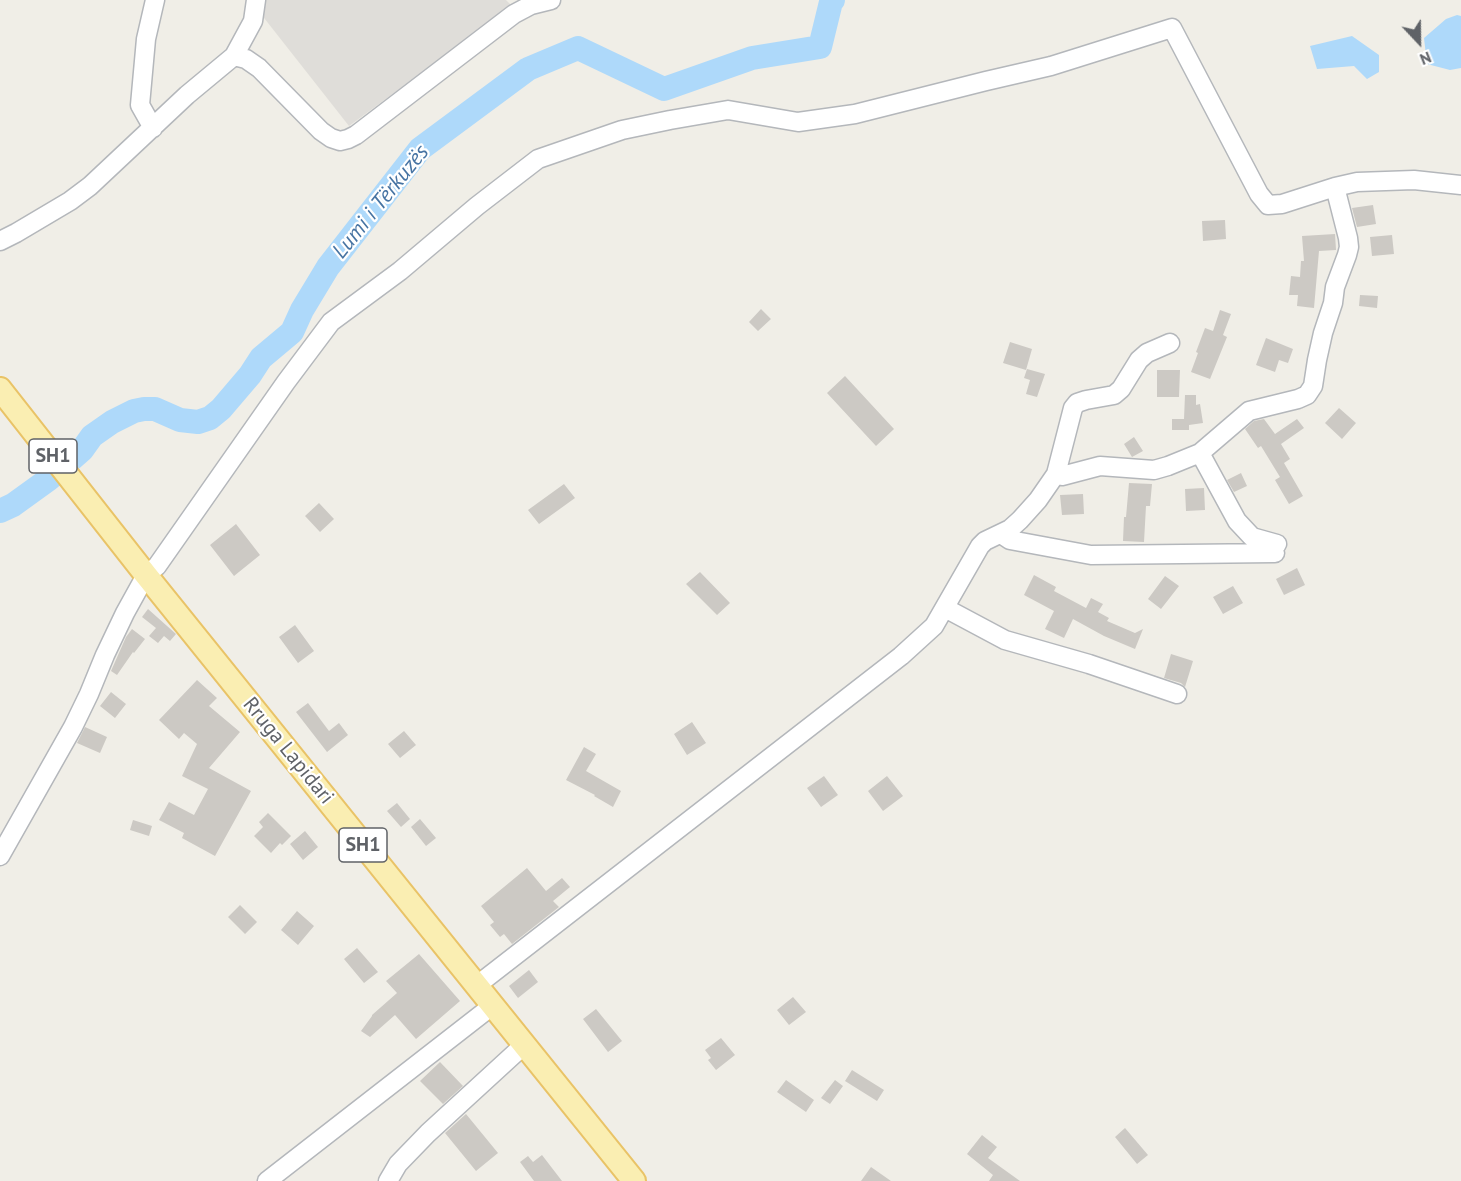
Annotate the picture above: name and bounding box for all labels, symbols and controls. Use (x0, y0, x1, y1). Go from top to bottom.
north arrow (1389, 12, 1449, 72)
text: N (1417, 47, 1434, 70)
water label: Lumi i Tërkuzës (327, 140, 435, 264)
road number: SH1 (29, 439, 77, 473)
street label: Rruga Lapidari (237, 692, 339, 810)
road number: SH1 (339, 828, 387, 862)

